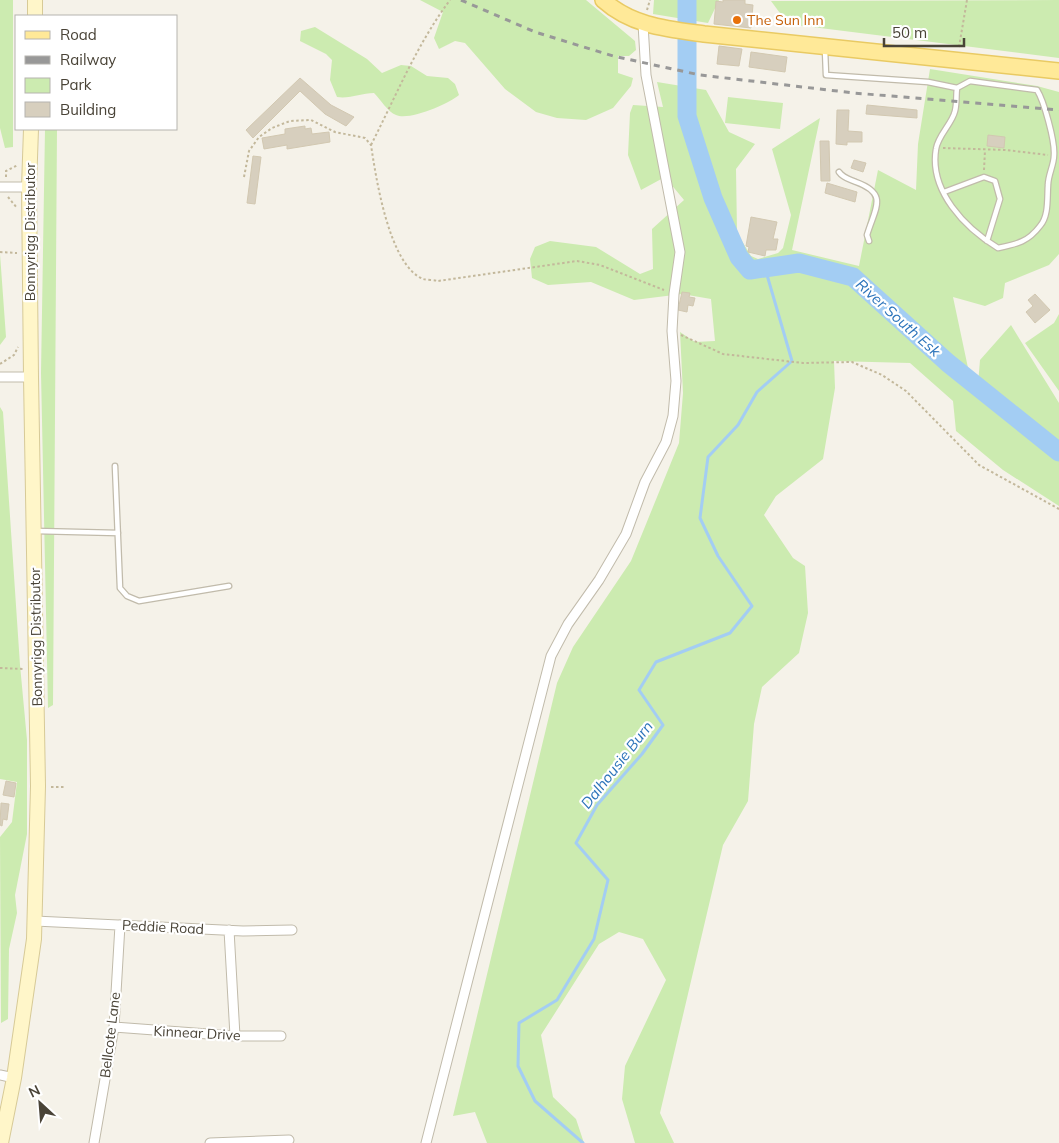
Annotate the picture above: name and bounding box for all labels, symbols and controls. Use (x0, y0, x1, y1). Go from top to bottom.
place label: The Sun Inn (747, 11, 824, 29)
marker: The Sun Inn (731, 14, 743, 26)
legend (15, 15, 178, 130)
scale bar (884, 15, 964, 47)
text: 50 m (892, 23, 927, 42)
text: Road (60, 25, 97, 44)
text: Railway (60, 50, 116, 69)
text: Park (60, 75, 92, 94)
text: Building (60, 100, 116, 119)
street label: Bonnyrigg Distributor (21, 162, 39, 301)
water label: River South Esk (852, 275, 946, 362)
street label: Bonnyrigg Distributor (26, 567, 46, 706)
water label: Dalhousie Burn (576, 717, 657, 812)
street label: Peddie Road (122, 916, 204, 938)
street label: Bellcote Lane (96, 991, 124, 1079)
street label: Kinnear Drive (153, 1022, 241, 1044)
north arrow (15, 1078, 65, 1128)
text: N (26, 1081, 43, 1102)

